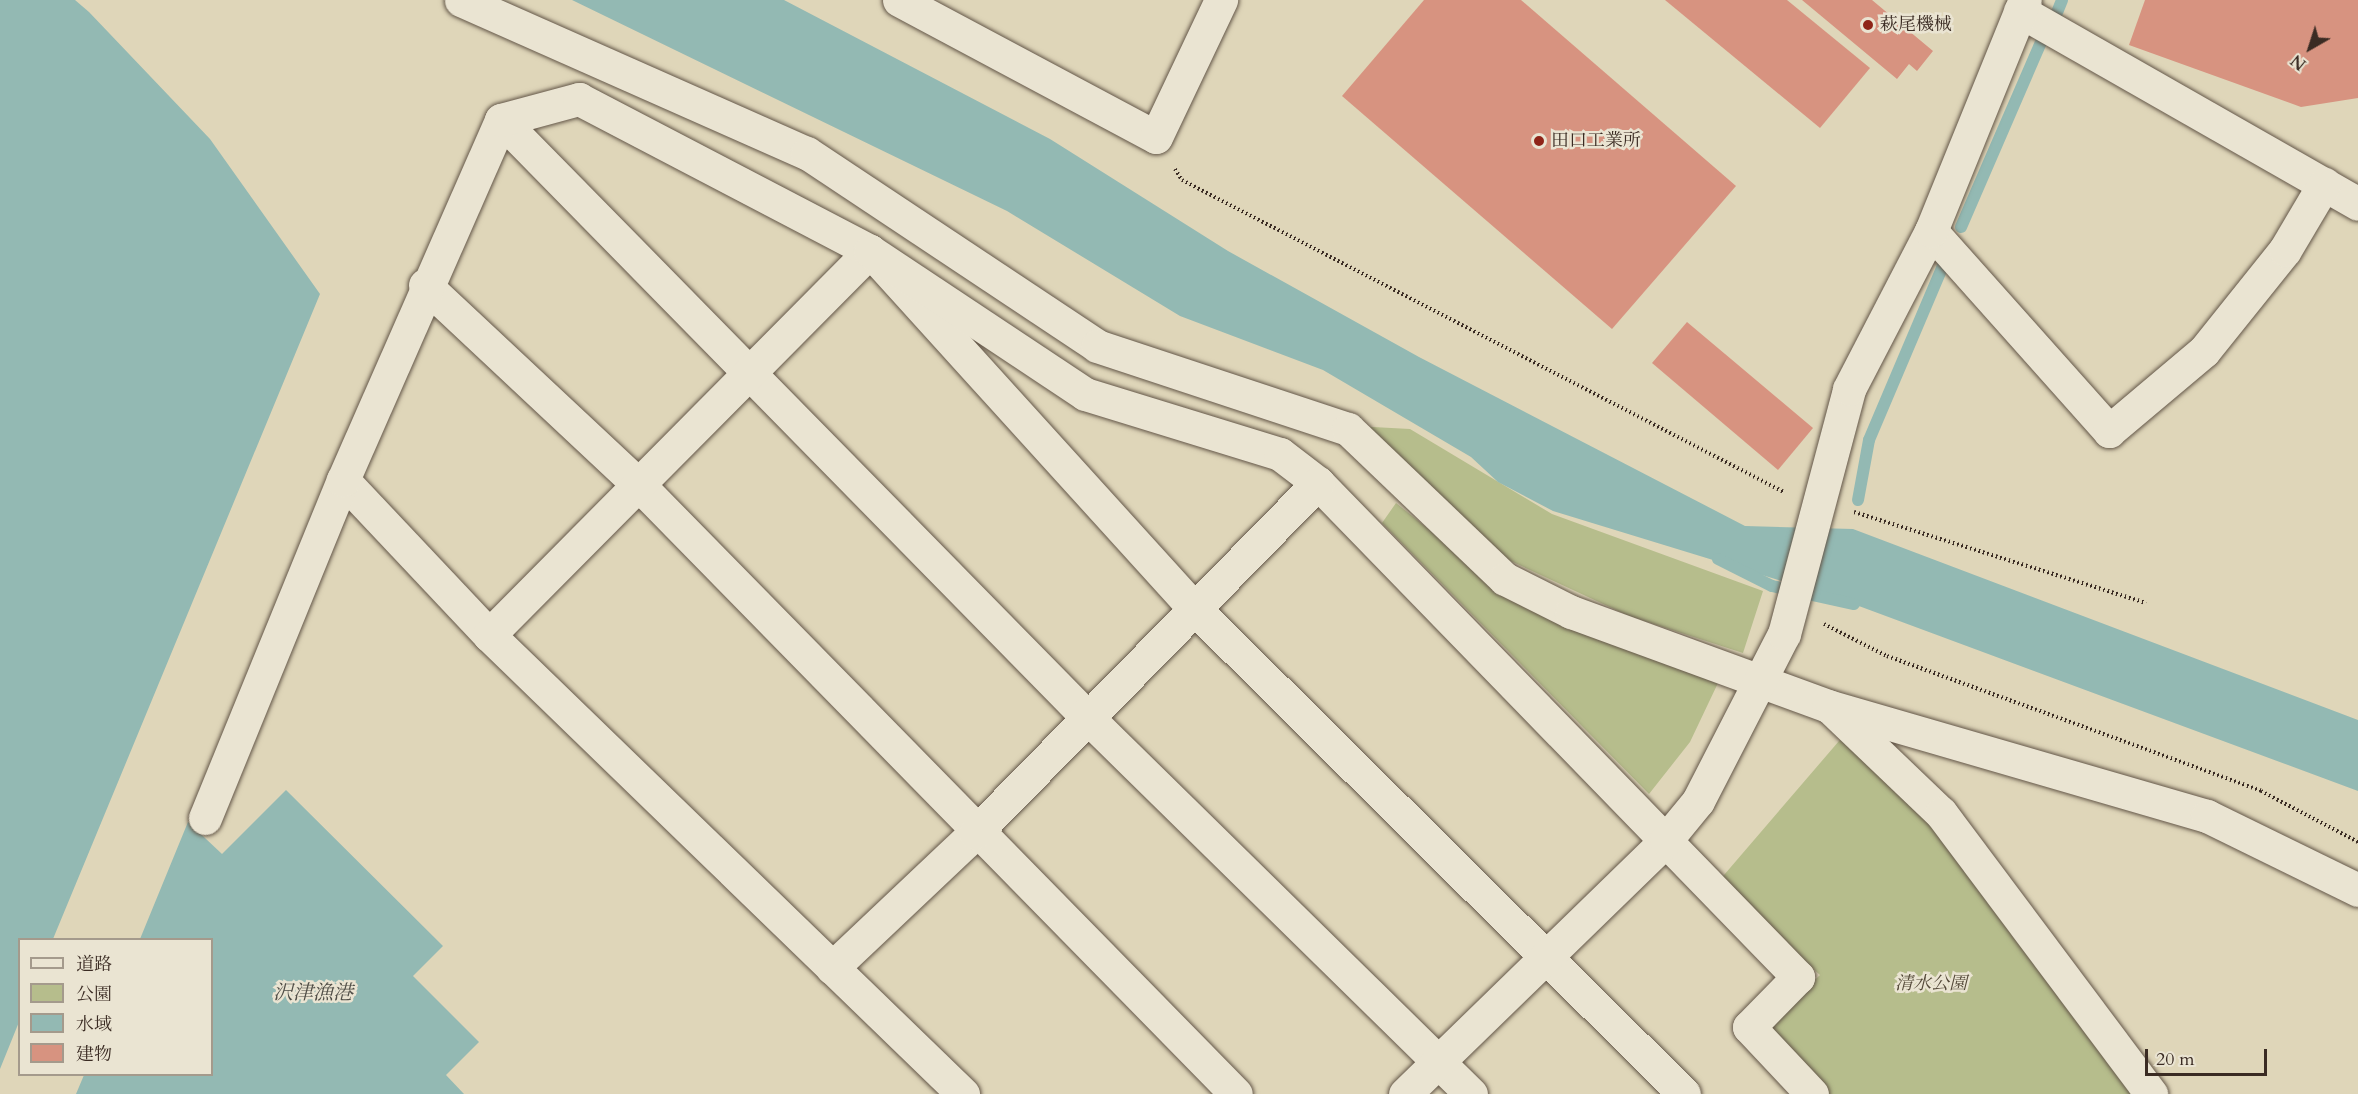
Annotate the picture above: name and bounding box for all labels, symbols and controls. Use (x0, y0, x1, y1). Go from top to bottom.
place label: 萩尾機械 (1880, 14, 1952, 36)
marker: 萩尾機械 (1861, 18, 1875, 32)
north arrow (2280, 18, 2340, 78)
text: N (2286, 49, 2311, 75)
place label: 田口工業所 (1551, 130, 1641, 152)
marker: 田口工業所 (1532, 134, 1546, 148)
legend (18, 938, 213, 1076)
text: 道路 (76, 952, 112, 977)
park label: 清水公園 (1895, 973, 1967, 995)
water label: 沢津漁港 (273, 980, 353, 1004)
text: 公園 (76, 982, 112, 1007)
text: 水域 (76, 1012, 112, 1037)
scale bar (2148, 1037, 2270, 1075)
text: 建物 (76, 1042, 112, 1067)
text: 20 m (2156, 1047, 2195, 1072)

